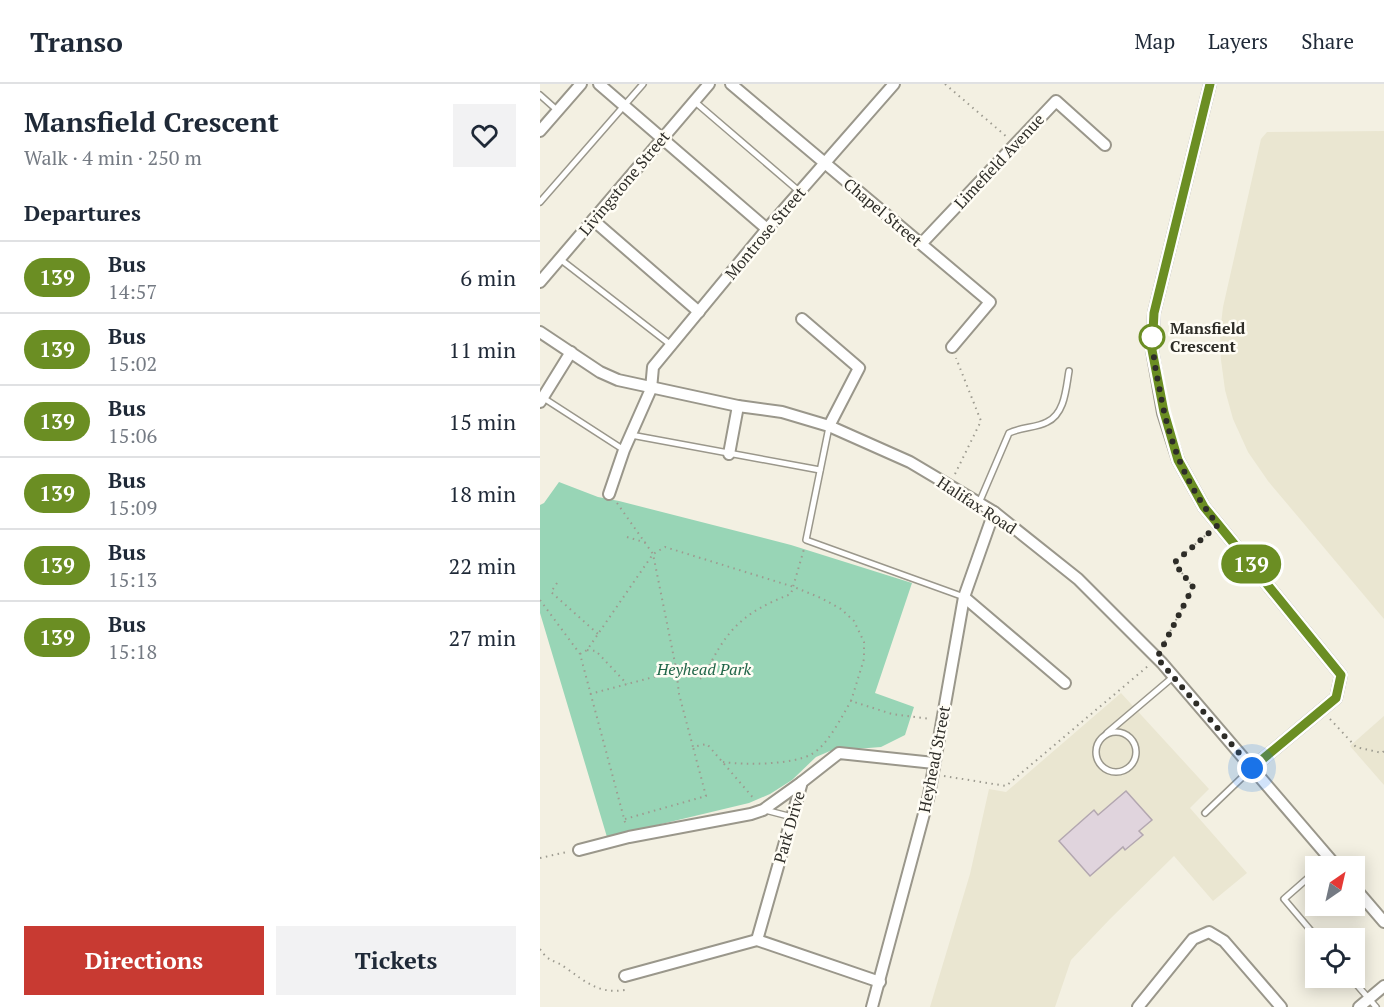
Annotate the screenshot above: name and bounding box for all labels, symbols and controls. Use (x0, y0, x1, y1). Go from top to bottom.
text: Transo (30, 23, 123, 60)
text: Map (1134, 27, 1175, 55)
text: Layers (1208, 27, 1268, 55)
text: Share (1301, 27, 1354, 55)
text: Mansfield Crescent (24, 103, 279, 140)
button: heart (453, 104, 516, 167)
street label: Limefield Avenue (949, 109, 1049, 213)
street label: Livingstone Street (574, 126, 674, 240)
text: Walk · 4 min · 250 m (24, 144, 202, 171)
street label: Chapel Street (839, 173, 927, 251)
street label: Montrose Street (720, 182, 810, 284)
text: Departures (24, 198, 141, 227)
text: Bus (108, 249, 146, 278)
text: 139 (39, 263, 75, 291)
text: 6 min (460, 263, 516, 292)
text: 14:57 (108, 278, 157, 305)
place label: Mansfield Crescent (1170, 317, 1246, 357)
text: Bus (108, 321, 146, 350)
marker: Mansfield Crescent (1139, 324, 1165, 350)
text: 139 (39, 335, 75, 363)
text: 11 min (449, 335, 516, 364)
text: 15:02 (108, 350, 157, 377)
text: Bus (108, 393, 146, 422)
text: 139 (39, 407, 75, 435)
text: 15 min (449, 407, 516, 436)
text: 15:06 (108, 422, 157, 449)
text: Bus (108, 465, 146, 494)
street label: Halifax Road (933, 471, 1021, 539)
text: 139 (39, 479, 75, 507)
text: 18 min (449, 479, 516, 508)
text: 15:09 (108, 494, 157, 521)
text: Bus (108, 537, 146, 566)
line badge: 139 (1216, 544, 1286, 584)
text: 139 (1233, 550, 1269, 578)
text: 139 (39, 551, 75, 579)
text: 22 min (449, 551, 516, 580)
text: 15:13 (108, 566, 157, 593)
text: Bus (108, 609, 146, 638)
text: 139 (39, 623, 75, 651)
text: 27 min (449, 623, 516, 652)
text: 15:18 (108, 638, 157, 665)
park label: Heyhead Park (656, 658, 752, 680)
street label: Heyhead Street (913, 704, 955, 814)
your location (1237, 753, 1267, 783)
street label: Park Drive (768, 788, 810, 866)
north arrow (1305, 856, 1365, 916)
map controls (1305, 856, 1365, 988)
button: Directions (24, 926, 264, 995)
button: Tickets (276, 926, 516, 995)
button: locate (1305, 928, 1365, 988)

